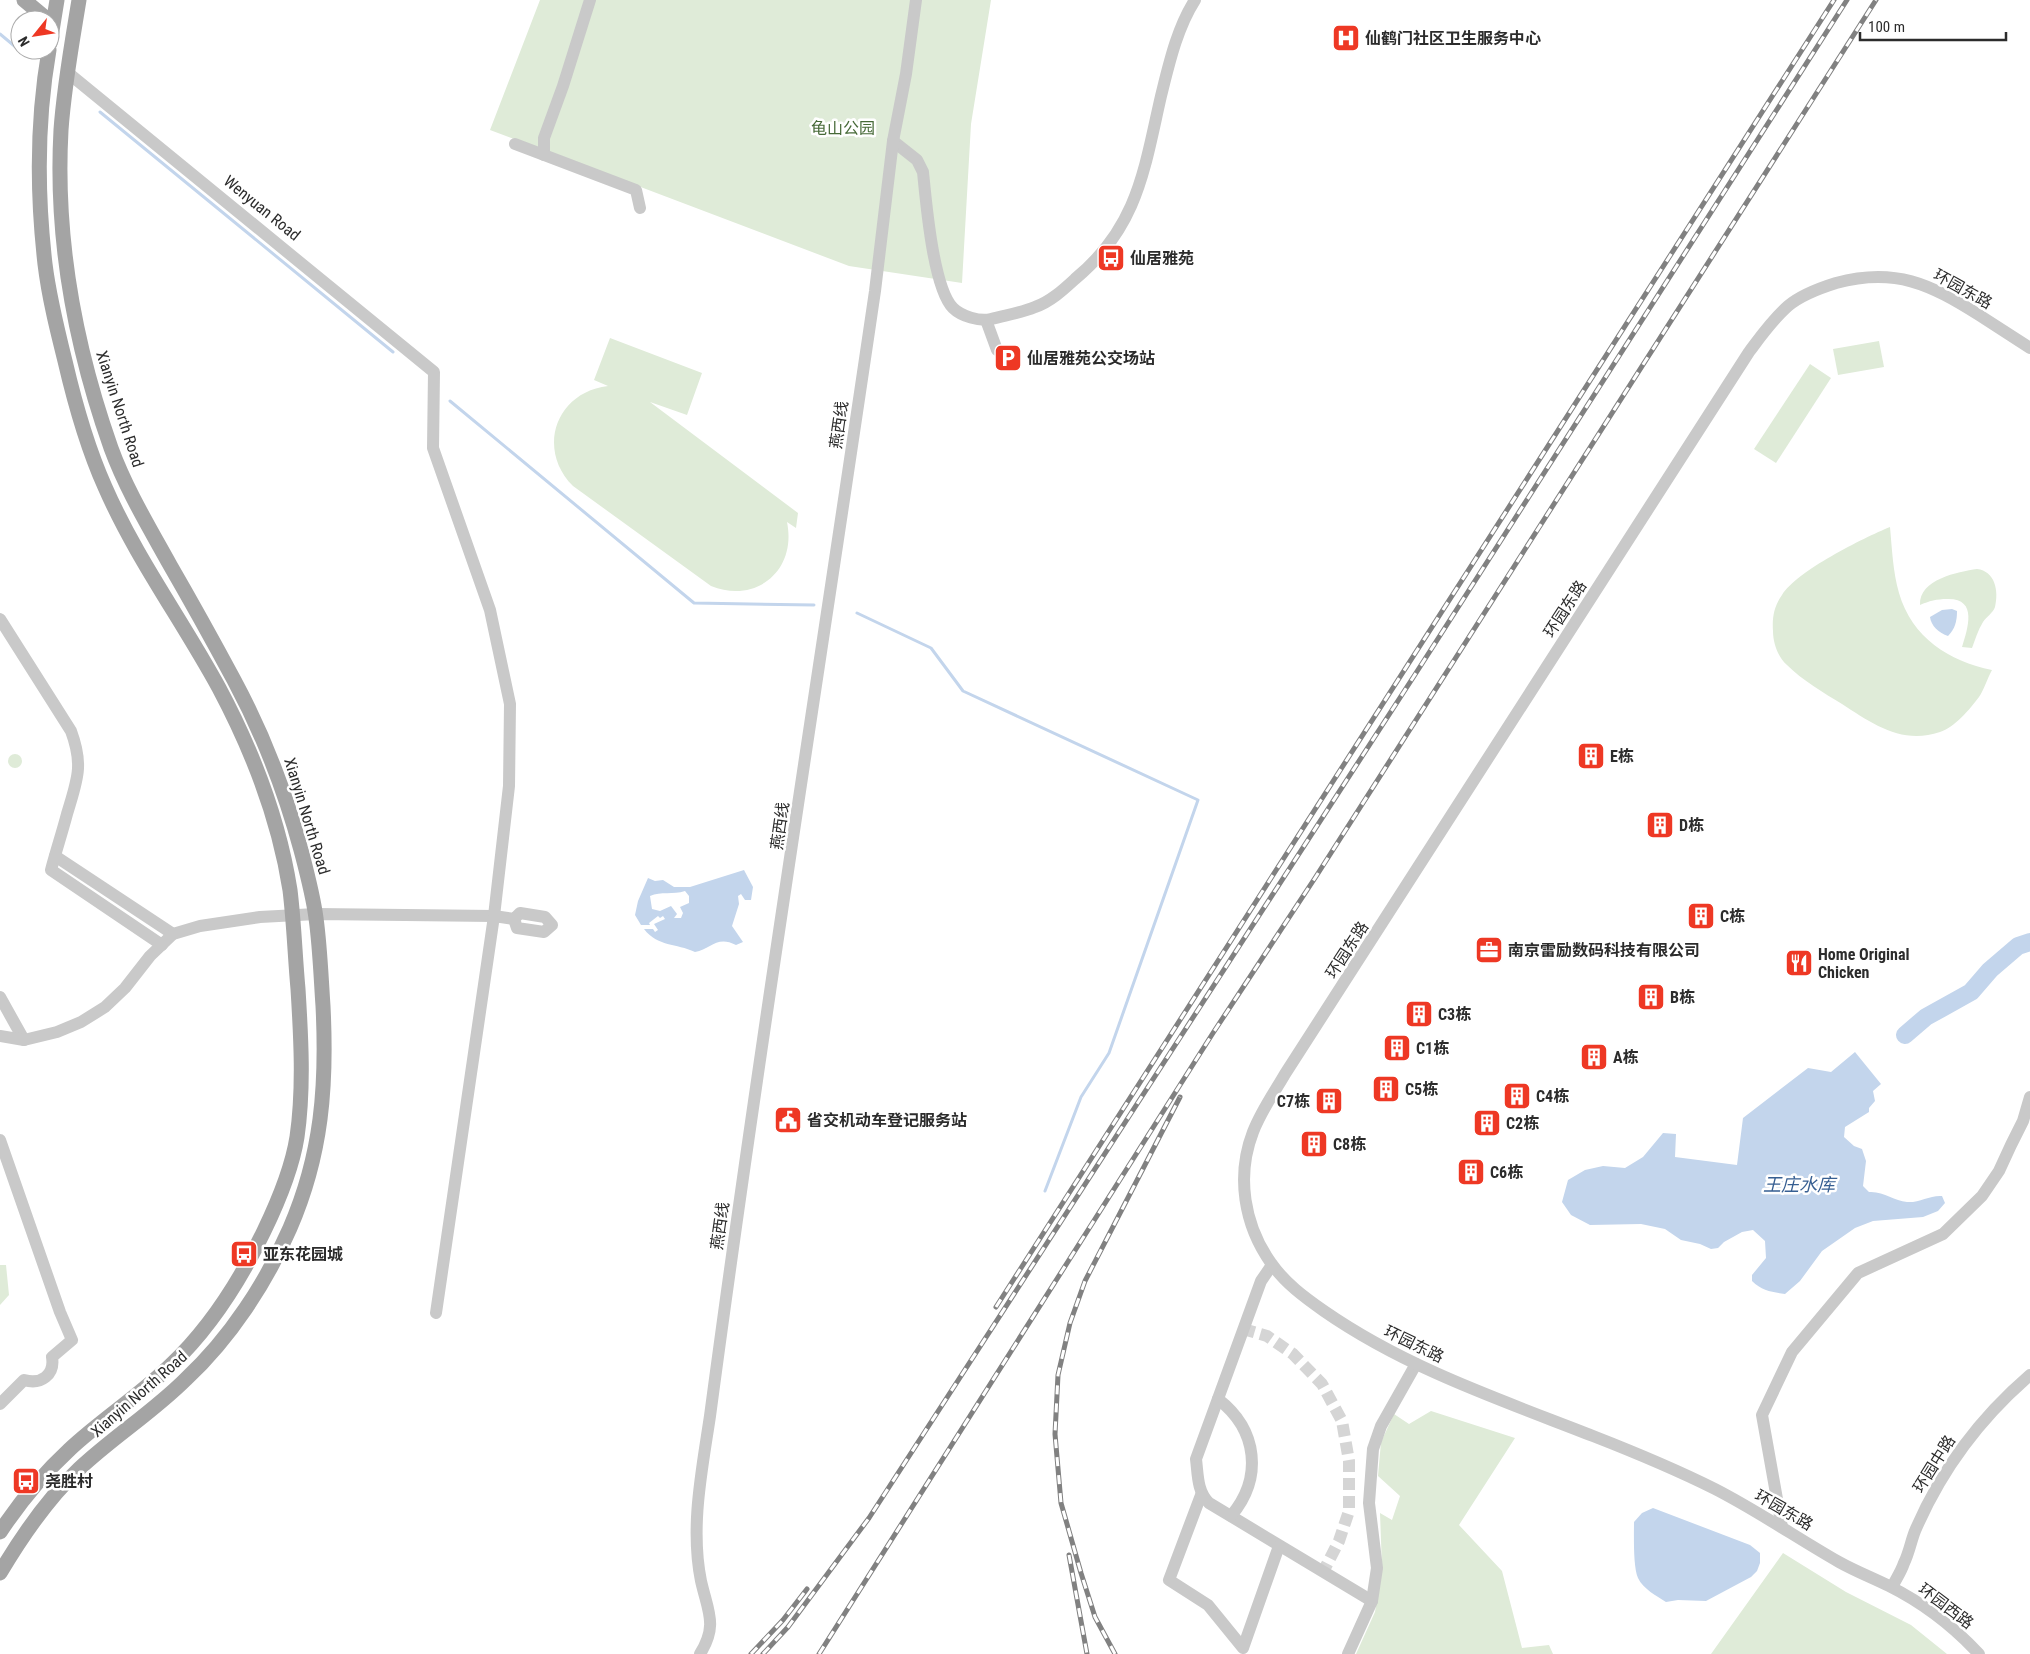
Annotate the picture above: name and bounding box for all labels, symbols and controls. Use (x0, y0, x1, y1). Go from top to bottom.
north arrow (10, 10, 60, 60)
scale bar (1860, 10, 2006, 42)
text: 100 m (1868, 18, 1905, 36)
hospital icon: 仙鹤门社区卫生服务中心 (1331, 23, 1361, 53)
place label: 仙鹤门社区卫生服务中心 (1365, 29, 1541, 48)
text: N (15, 34, 33, 49)
park label: 龟山公园 (811, 119, 875, 138)
street label: Wenyuan Road (220, 171, 304, 245)
bus stop icon: 仙居雅苑 (1096, 243, 1126, 273)
place label: 仙居雅苑 (1130, 249, 1194, 268)
street label: 环园东路 (1930, 265, 1996, 313)
parking icon: 仙居雅苑公交场站 (993, 343, 1023, 373)
street label: Xianyin North Road (92, 348, 148, 470)
place label: 仙居雅苑公交场站 (1027, 349, 1155, 368)
street label: 燕西线 (826, 400, 852, 450)
street label: 环园东路 (1540, 577, 1590, 641)
building icon: E栋 (1576, 741, 1606, 771)
place label: E栋 (1610, 747, 1634, 766)
street label: Xianyin North Road (280, 755, 334, 877)
street label: 燕西线 (767, 801, 793, 851)
building icon: D栋 (1645, 810, 1675, 840)
place label: D栋 (1679, 816, 1704, 835)
building icon: C栋 (1686, 901, 1716, 931)
place label: C栋 (1720, 907, 1745, 926)
street label: 环园东路 (1322, 918, 1372, 982)
office icon: 南京雷励数码科技有限公司 (1474, 935, 1504, 965)
place label: 南京雷励数码科技有限公司 (1508, 941, 1700, 960)
place label: Home Original Chicken (1818, 945, 1910, 982)
restaurant icon: Home Original Chicken (1784, 948, 1814, 978)
building icon: B栋 (1636, 982, 1666, 1012)
place label: B栋 (1670, 988, 1695, 1007)
building icon: C3栋 (1404, 999, 1434, 1029)
place label: C3栋 (1438, 1005, 1471, 1024)
building icon: C1栋 (1382, 1033, 1412, 1063)
place label: C1栋 (1416, 1039, 1449, 1058)
building icon: A栋 (1579, 1042, 1609, 1072)
place label: A栋 (1613, 1048, 1639, 1067)
building icon: C5栋 (1371, 1074, 1401, 1104)
place label: C5栋 (1405, 1080, 1438, 1099)
building icon: C4栋 (1502, 1081, 1532, 1111)
building icon: C7栋 (1314, 1086, 1344, 1116)
place label: C4栋 (1536, 1087, 1569, 1106)
place label: C7栋 (1277, 1092, 1310, 1111)
public building icon: 省交机动车登记服务站 (773, 1105, 803, 1135)
building icon: C2栋 (1472, 1108, 1502, 1138)
place label: 省交机动车登记服务站 (807, 1111, 967, 1130)
place label: C2栋 (1506, 1114, 1539, 1133)
building icon: C8栋 (1299, 1129, 1329, 1159)
place label: C8栋 (1333, 1135, 1366, 1154)
building icon: C6栋 (1456, 1157, 1486, 1187)
place label: C6栋 (1490, 1163, 1523, 1182)
water label: 王庄水库 (1763, 1174, 1838, 1195)
street label: 燕西线 (707, 1201, 733, 1251)
bus stop icon: 亚东花园城 (229, 1239, 259, 1269)
place label: 亚东花园城 (263, 1245, 343, 1264)
street label: 环园东路 (1381, 1321, 1447, 1367)
street label: Xianyin North Road (87, 1347, 191, 1441)
street label: 环园中路 (1909, 1432, 1959, 1496)
bus stop icon: 尧胜村 (11, 1466, 41, 1496)
place label: 尧胜村 (45, 1472, 93, 1491)
street label: 环园东路 (1752, 1486, 1816, 1534)
street label: 环园西路 (1915, 1579, 1977, 1633)

